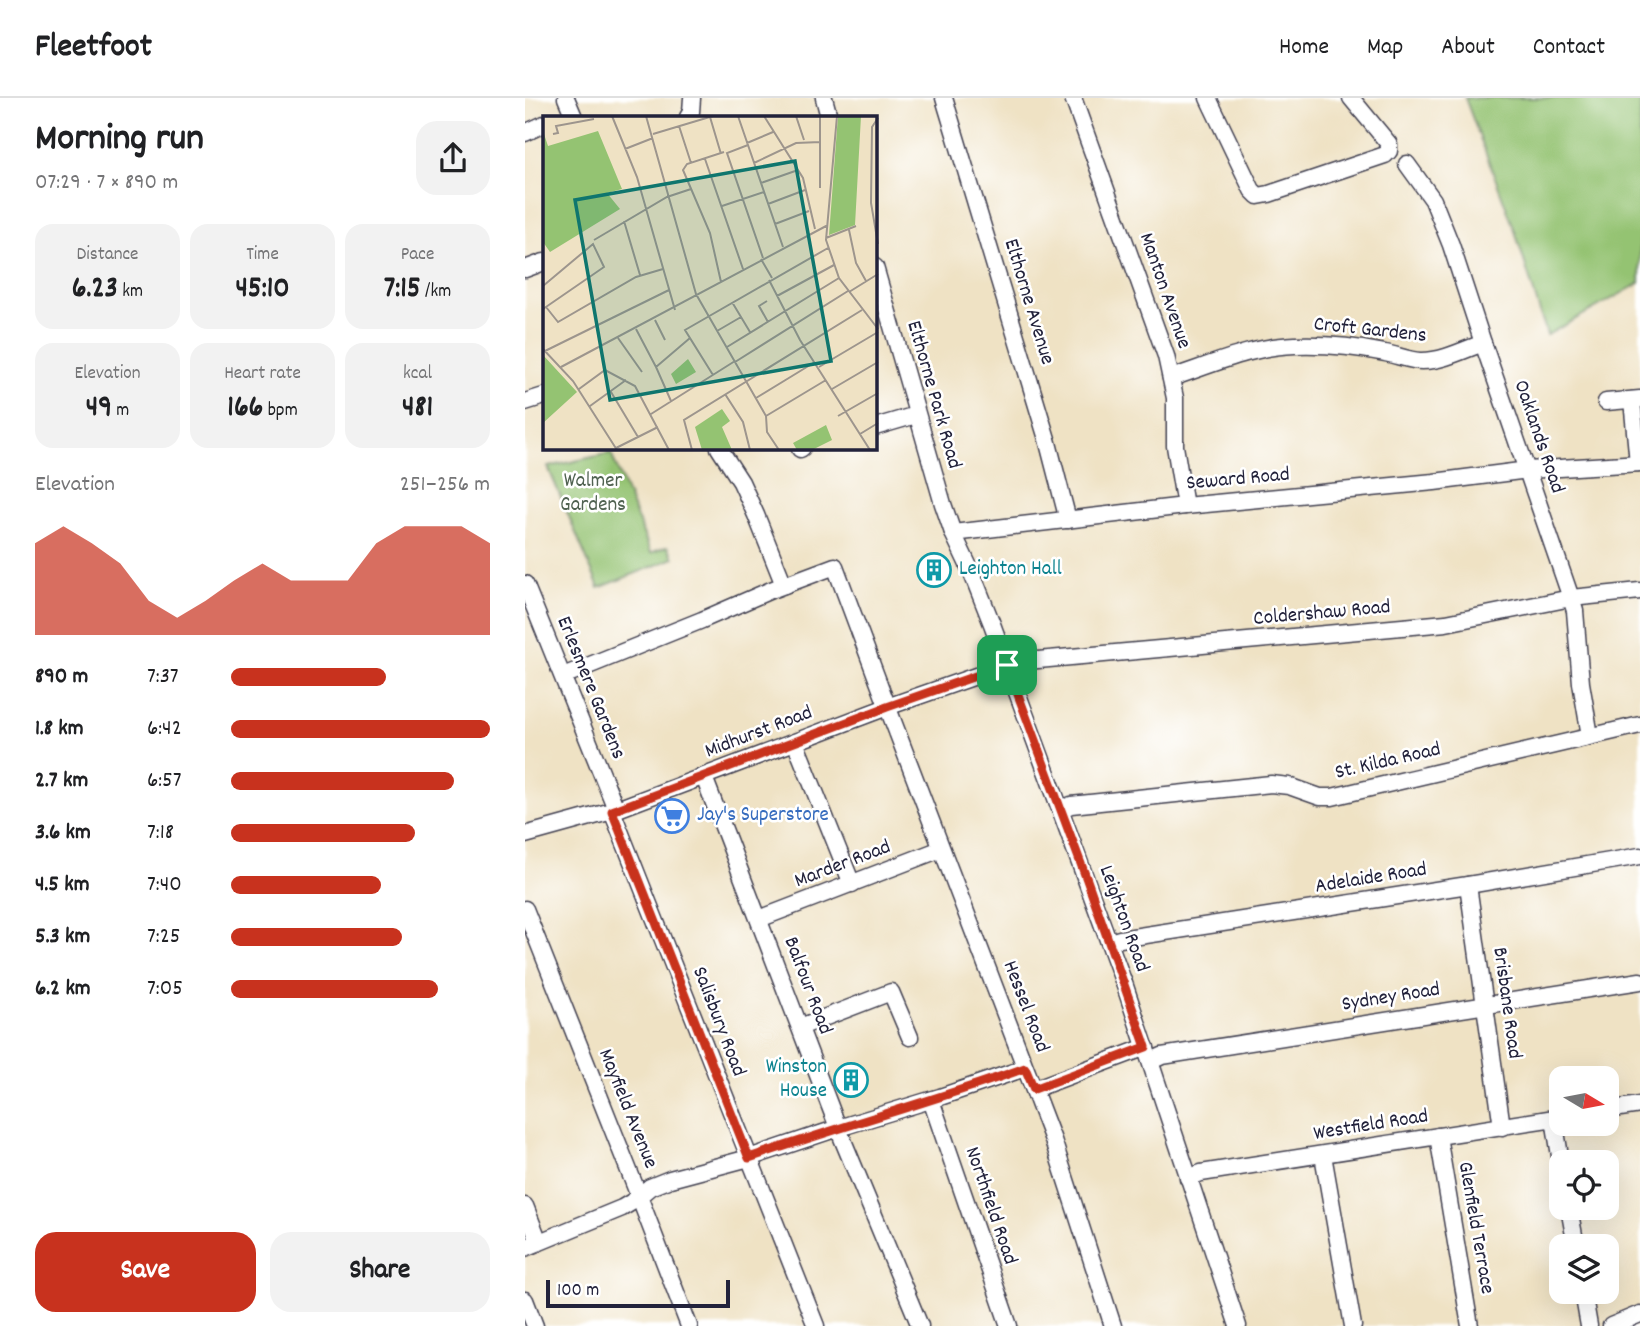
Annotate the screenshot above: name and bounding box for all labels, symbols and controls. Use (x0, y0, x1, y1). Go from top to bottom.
text: Fleetfoot (35, 25, 152, 72)
text: Home (1279, 31, 1329, 65)
text: Map (1367, 31, 1403, 65)
text: About (1441, 31, 1495, 65)
text: Contact (1533, 31, 1605, 65)
text: Morning run (35, 113, 204, 168)
inset map (543, 116, 877, 450)
button: share (416, 121, 490, 195)
text: 07:29 · 7 × 890 m (35, 167, 178, 200)
street label: Manton Avenue (1130, 229, 1198, 353)
street label: Elthorne Avenue (995, 235, 1061, 369)
text: Distance (77, 242, 138, 269)
text: Time (246, 242, 279, 269)
text: Pace (401, 242, 434, 269)
text: 6.23 (72, 269, 118, 312)
text: 45:10 (235, 269, 290, 312)
text: 7:15 (384, 269, 421, 312)
text: km (118, 279, 143, 306)
text: /km (421, 279, 451, 306)
street label: Croft Gardens (1312, 310, 1428, 352)
street label: Elthorne Park Road (898, 317, 968, 473)
text: Elevation (74, 361, 141, 388)
text: Heart rate (224, 361, 301, 388)
text: kcal (403, 361, 432, 388)
street label: Oaklands Road (1505, 376, 1571, 498)
text: 49 (86, 388, 112, 431)
text: 166 (227, 388, 263, 431)
text: 481 (402, 388, 433, 431)
text: m (112, 398, 129, 425)
text: bpm (263, 398, 298, 425)
street label: Seward Road (1185, 461, 1291, 499)
park label: Walmer Gardens (560, 467, 626, 521)
text: Elevation (35, 469, 115, 502)
text: 251–256 m (400, 469, 490, 502)
building icon: Leighton Hall (915, 551, 953, 589)
place label: Leighton Hall (959, 555, 1062, 585)
street label: Coldershaw Road (1252, 593, 1392, 635)
street label: Erlesmere Gardens (548, 612, 632, 764)
pin (977, 635, 1037, 695)
icon: arrive (988, 646, 1026, 684)
text: 890 m (35, 661, 88, 694)
text: 7:37 (147, 661, 179, 694)
street label: Midhurst Road (701, 699, 817, 767)
text: 1.8 km (35, 713, 84, 746)
text: 6:42 (147, 713, 182, 746)
street label: St. Kilda Road (1332, 735, 1444, 789)
text: 2.7 km (35, 765, 88, 798)
text: 6:57 (147, 765, 182, 798)
supermarket icon: Jay's Superstore (653, 797, 691, 835)
place label: Jay's Superstore (697, 801, 829, 831)
text: 3.6 km (35, 817, 91, 850)
text: 7:18 (147, 817, 174, 850)
street label: Marder Road (791, 833, 895, 897)
street label: Adelaide Road (1313, 855, 1429, 903)
street label: Leighton Road (1090, 862, 1156, 976)
text: 4.5 km (35, 869, 90, 902)
text: 7:40 (147, 869, 182, 902)
text: 5.3 km (35, 921, 90, 954)
text: 7:25 (147, 921, 180, 954)
street label: Balfour Road (775, 933, 839, 1039)
street label: Brisbane Road (1483, 945, 1529, 1061)
street label: Hessel Road (994, 957, 1056, 1057)
street label: Salisbury Road (683, 963, 753, 1081)
text: 6.2 km (35, 973, 91, 1006)
text: 7:05 (147, 973, 183, 1006)
street label: Sydney Road (1340, 975, 1442, 1021)
street label: Mayfield Avenue (589, 1045, 665, 1173)
place label: Winston House (766, 1053, 827, 1107)
building icon: Winston House (832, 1061, 870, 1099)
north arrow (1549, 1066, 1619, 1136)
map controls (1549, 1066, 1619, 1304)
street label: Westfield Road (1311, 1102, 1431, 1150)
street label: Northfield Road (956, 1143, 1024, 1269)
button: locate (1549, 1150, 1619, 1220)
street label: Glenfield Terrace (1449, 1159, 1501, 1297)
button: Save (35, 1232, 256, 1312)
button: Share (270, 1232, 490, 1312)
button: layers (1549, 1234, 1619, 1304)
scale bar (546, 1277, 730, 1309)
text: 100 m (557, 1278, 599, 1305)

